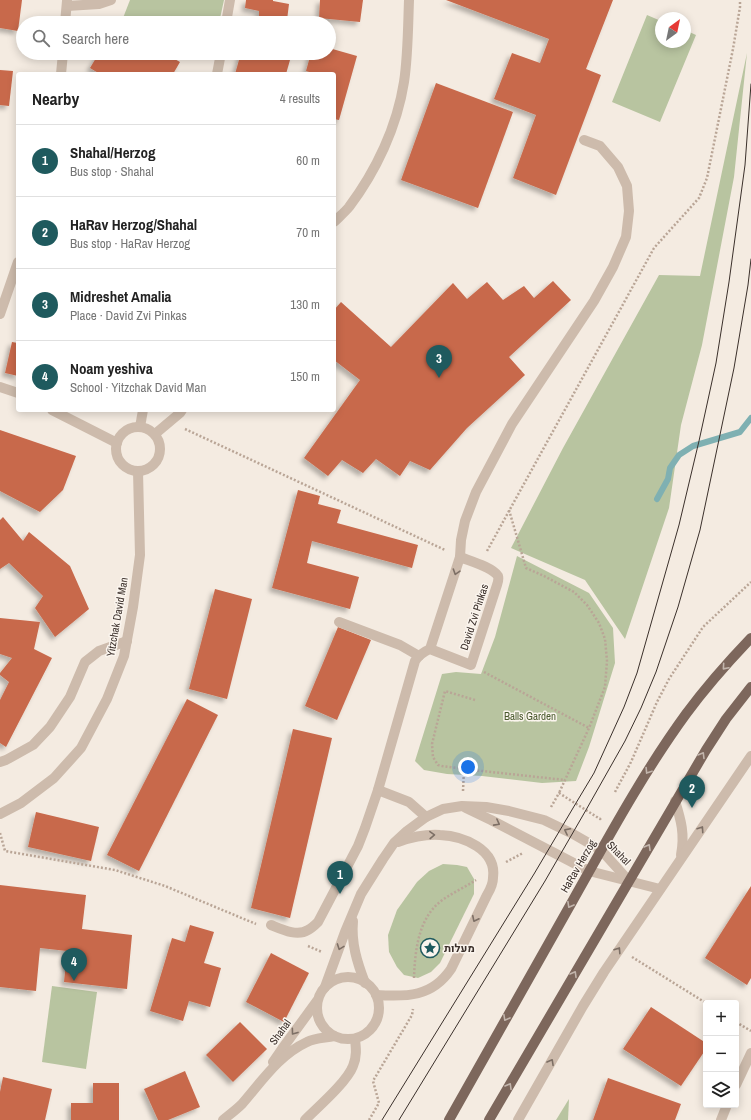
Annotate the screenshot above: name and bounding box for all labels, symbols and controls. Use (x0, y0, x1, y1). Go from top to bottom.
north arrow (655, 12, 691, 48)
search box (16, 16, 336, 60)
icon: search (30, 27, 52, 49)
text: Search here (62, 28, 129, 49)
text: Nearby (32, 87, 79, 110)
text: 4 results (280, 90, 320, 107)
text: Shahal/Herzog (70, 142, 155, 163)
text: 1 (42, 152, 48, 169)
text: 60 m (296, 152, 320, 169)
text: Bus stop · Shahal (70, 163, 154, 180)
text: HaRav Herzog/Shahal (70, 214, 197, 235)
text: 2 (42, 224, 48, 241)
text: 70 m (296, 224, 320, 241)
text: Bus stop · HaRav Herzog (70, 235, 190, 252)
text: Midreshet Amalia (70, 286, 171, 307)
text: 3 (42, 296, 48, 313)
text: 130 m (290, 296, 320, 313)
text: Place · David Zvi Pinkas (70, 307, 187, 324)
pin: 3 (426, 345, 452, 378)
text: Noam yeshiva (70, 358, 153, 379)
text: 4 (42, 368, 48, 385)
text: 150 m (290, 368, 320, 385)
text: School · Yitzchak David Man (70, 379, 206, 396)
one-way arrow (452, 568, 460, 575)
street label: Yitzchak David Man (103, 576, 131, 658)
street label: David Zvi Pinkas (457, 582, 491, 652)
one-way arrow (722, 662, 729, 670)
park label: Balls Garden (504, 709, 556, 723)
one-way arrow (698, 753, 705, 760)
your location (458, 757, 478, 777)
one-way arrow (645, 767, 652, 774)
pin: 2 (679, 775, 705, 808)
one-way arrow (493, 818, 500, 826)
one-way arrow (696, 826, 703, 833)
one-way arrow (564, 828, 571, 836)
one-way arrow (429, 831, 435, 839)
street label: HaRav Herzog (557, 837, 599, 895)
street label: Shahal (604, 838, 634, 868)
one-way arrow (644, 844, 651, 851)
pin: 1 (327, 861, 353, 894)
one-way arrow (567, 901, 574, 908)
one-way arrow (472, 915, 480, 923)
place icon: מעלות (419, 937, 441, 959)
place label: מעלות (444, 941, 475, 955)
one-way arrow (337, 943, 345, 950)
one-way arrow (613, 947, 620, 954)
pin: 4 (61, 948, 87, 981)
one-way arrow (570, 971, 577, 978)
map controls (703, 1000, 739, 1108)
button: + (703, 1000, 739, 1036)
one-way arrow (504, 1014, 511, 1021)
street label: Shahal (266, 1017, 294, 1047)
one-way arrow (292, 1028, 299, 1035)
button: − (703, 1036, 739, 1072)
one-way arrow (546, 1059, 554, 1066)
button: layers (703, 1072, 739, 1108)
one-way arrow (504, 1083, 511, 1090)

